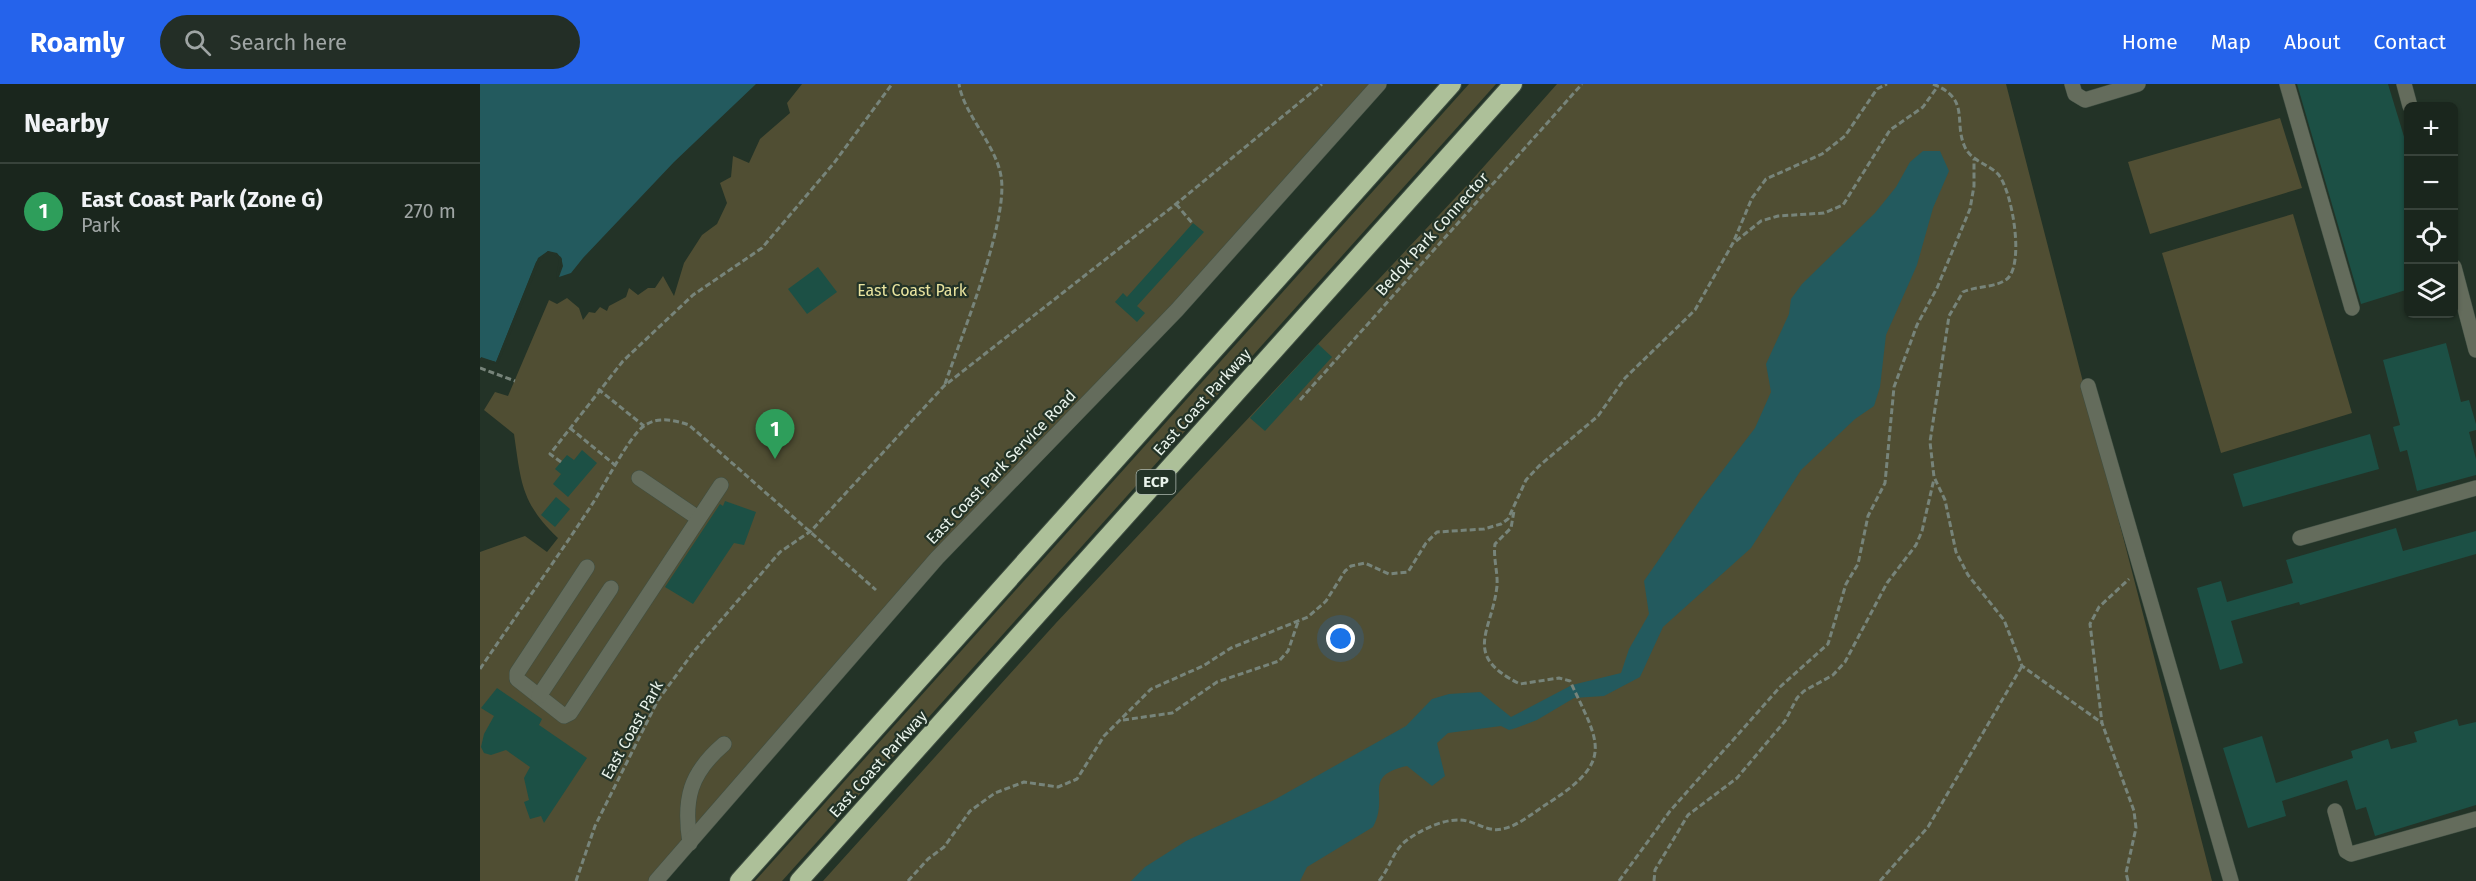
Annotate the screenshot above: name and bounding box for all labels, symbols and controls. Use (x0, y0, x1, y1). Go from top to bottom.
search box (160, 15, 580, 69)
text: Roamly (30, 26, 124, 59)
icon: search (181, 26, 214, 59)
text: Search here (229, 29, 347, 56)
text: Home (2122, 29, 2178, 55)
text: Map (2211, 29, 2251, 55)
text: About (2284, 29, 2341, 55)
text: Contact (2374, 29, 2446, 55)
map controls (2404, 102, 2458, 318)
button: + (2404, 102, 2458, 156)
text: Nearby (24, 108, 109, 139)
button: − (2404, 156, 2458, 210)
street label: Bedok Park Connector (1372, 168, 1493, 300)
text: East Coast Park (Zone G) (81, 186, 323, 213)
text: 1 (39, 199, 48, 223)
text: 270 m (404, 199, 456, 223)
button: locate (2404, 210, 2458, 264)
text: Park (81, 213, 120, 237)
button: layers (2404, 264, 2458, 318)
park label: East Coast Park (857, 281, 968, 300)
street label: East Coast Parkway (1149, 345, 1255, 459)
street label: East Coast Park Service Road (922, 386, 1080, 548)
pin: 1 (756, 410, 794, 459)
road number: ECP (1136, 470, 1176, 494)
your location (1326, 624, 1355, 653)
street label: East Coast Park (597, 677, 667, 783)
street label: East Coast Parkway (825, 707, 931, 821)

